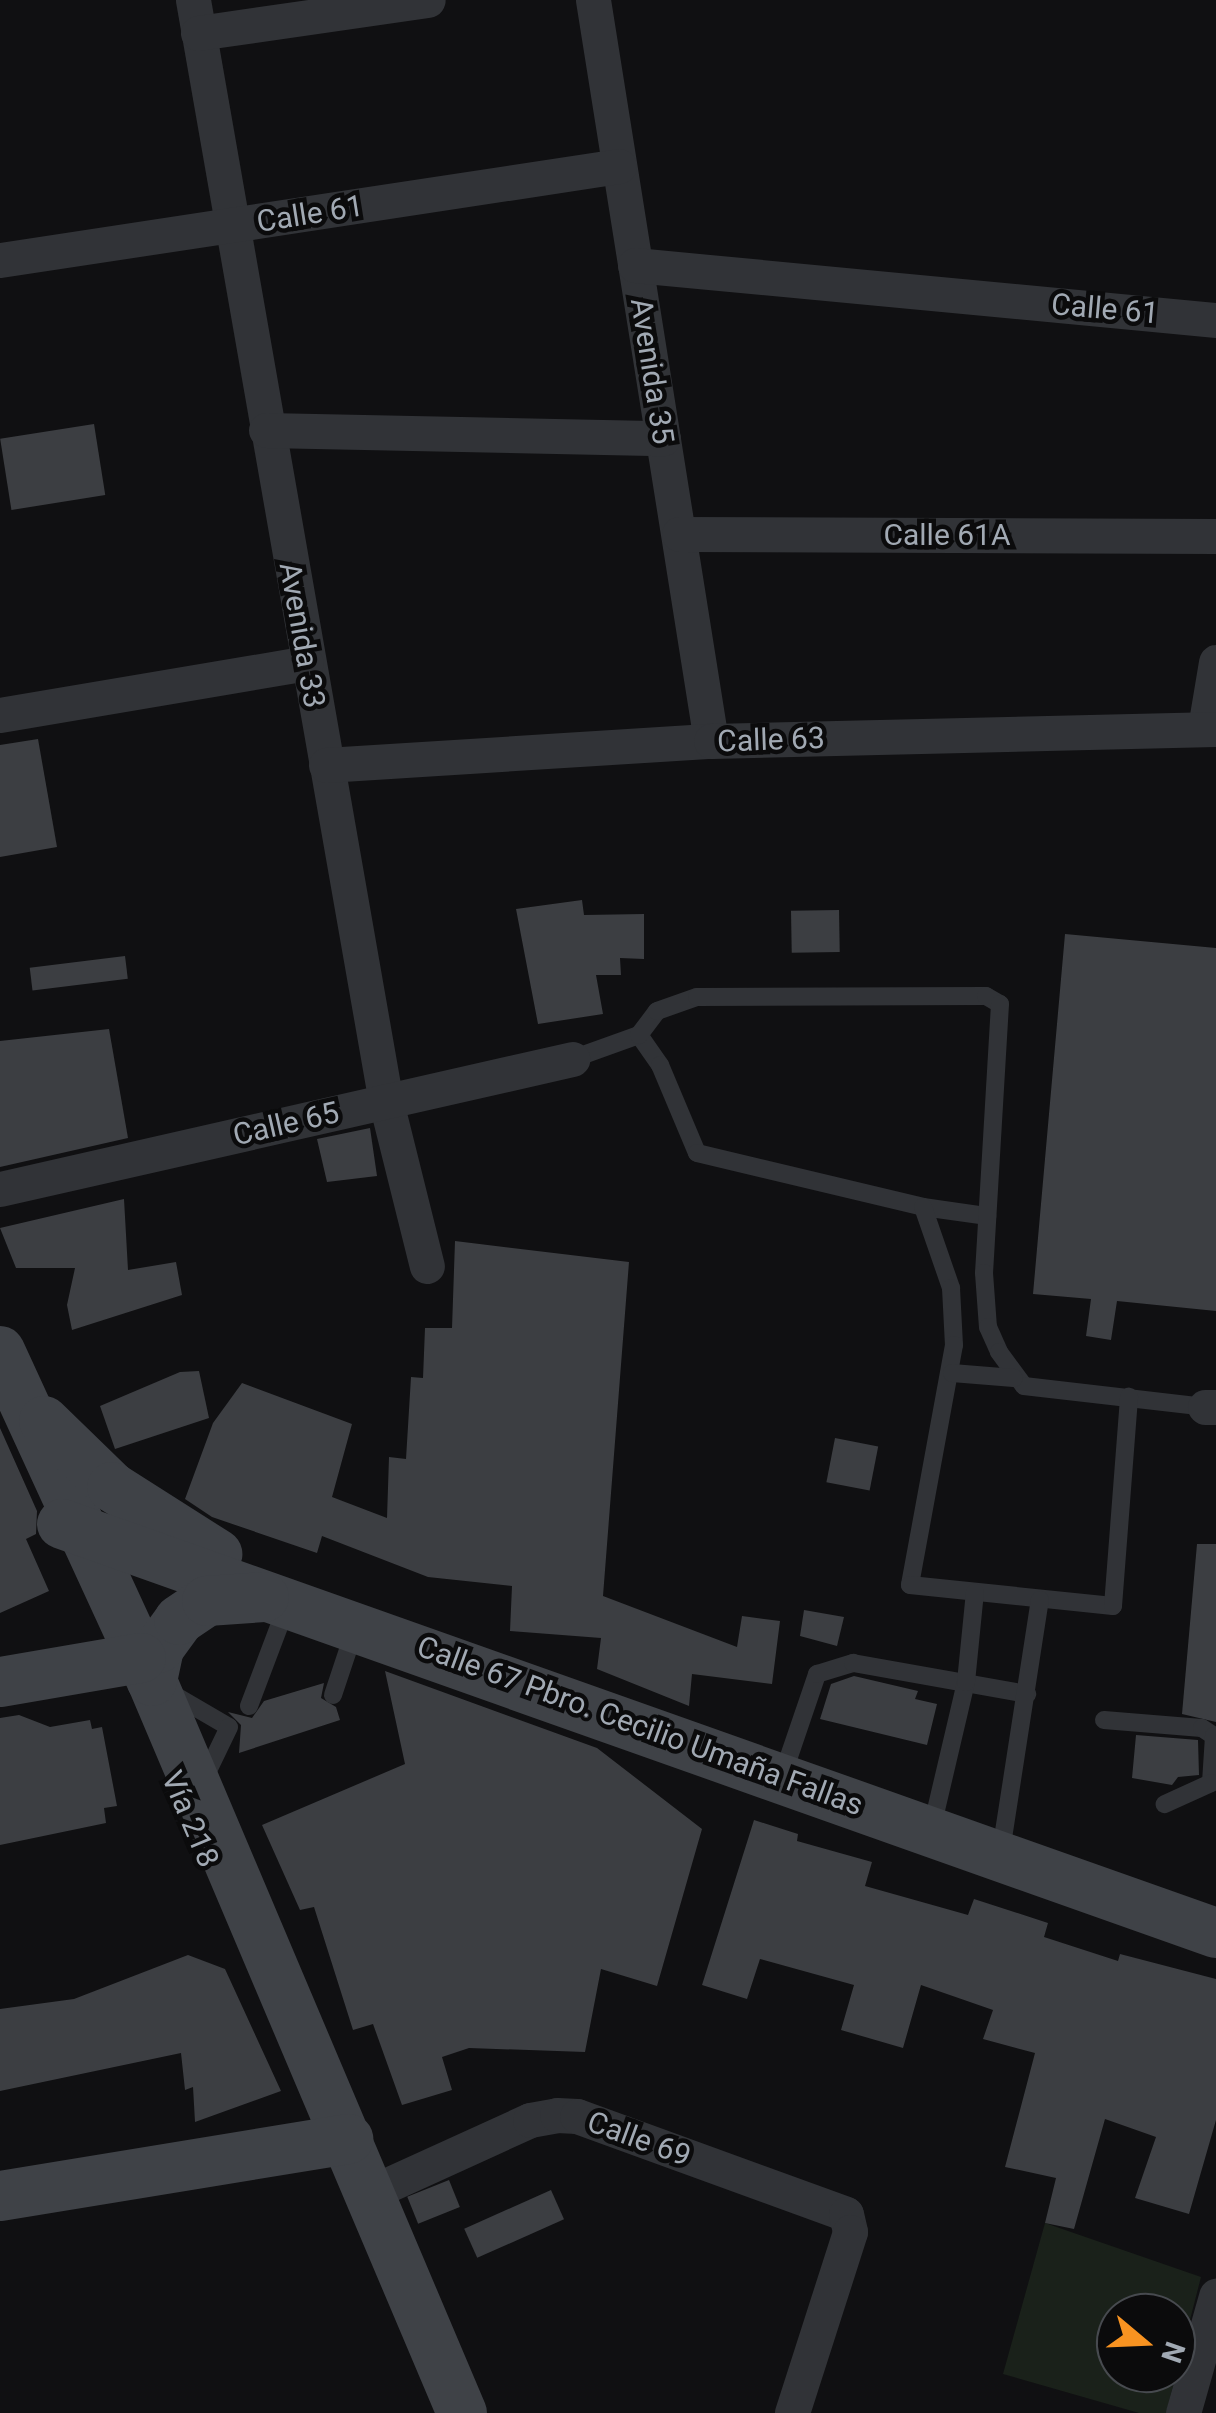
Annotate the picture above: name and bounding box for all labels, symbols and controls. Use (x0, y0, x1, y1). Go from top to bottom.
street label: Calle 61 (254, 188, 366, 240)
street label: Calle 61 (1050, 286, 1160, 332)
street label: Avenida 35 (623, 295, 681, 447)
street label: Calle 61A (883, 517, 1011, 553)
street label: Avenida 33 (271, 559, 333, 711)
street label: Calle 63 (717, 720, 825, 760)
street label: Calle 65 (230, 1094, 342, 1154)
street label: Calle 67 Pbro. Cecilio Umaña Fallas (412, 1628, 868, 1824)
street label: Vía 218 (154, 1766, 226, 1872)
street label: Calle 69 (582, 2104, 696, 2174)
north arrow (1096, 2293, 1196, 2393)
text: N (1154, 2338, 1192, 2367)

